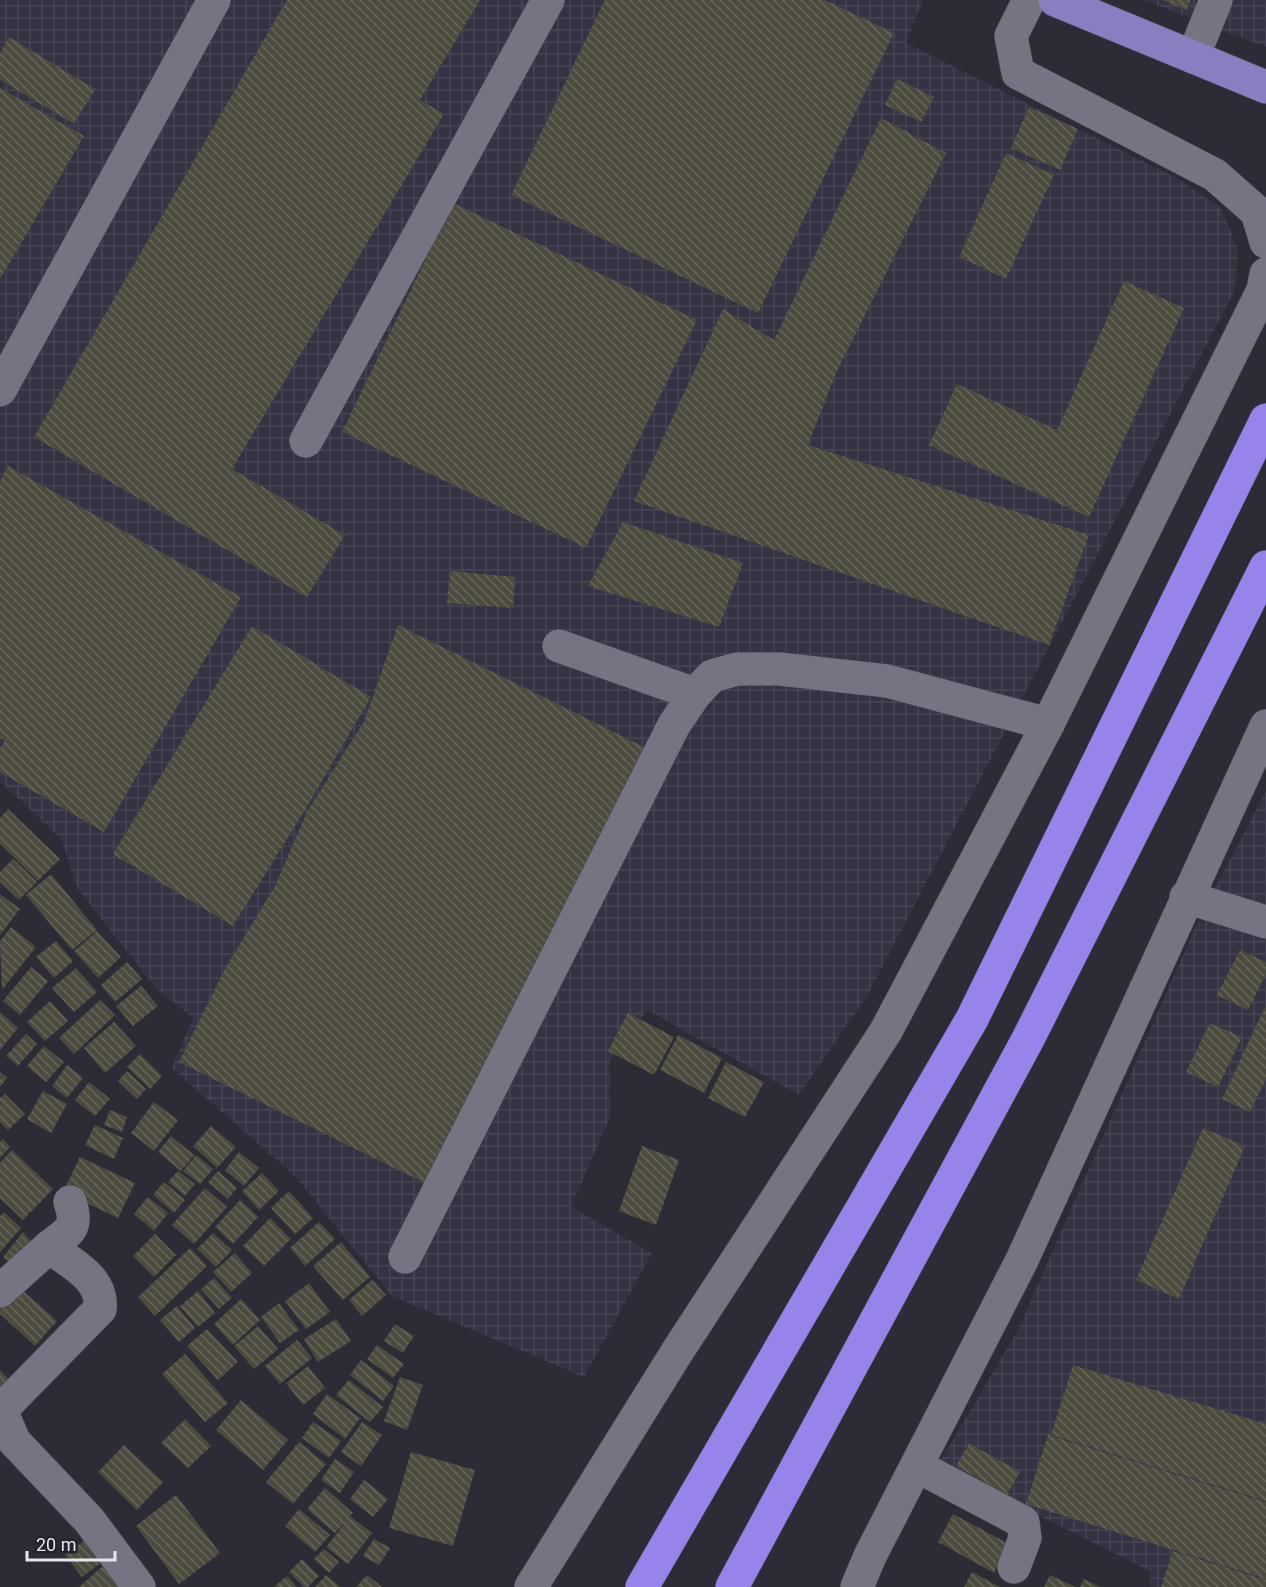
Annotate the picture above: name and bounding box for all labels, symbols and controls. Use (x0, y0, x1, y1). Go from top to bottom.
scale bar (27, 1524, 116, 1562)
text: 20 m (36, 1534, 76, 1555)

